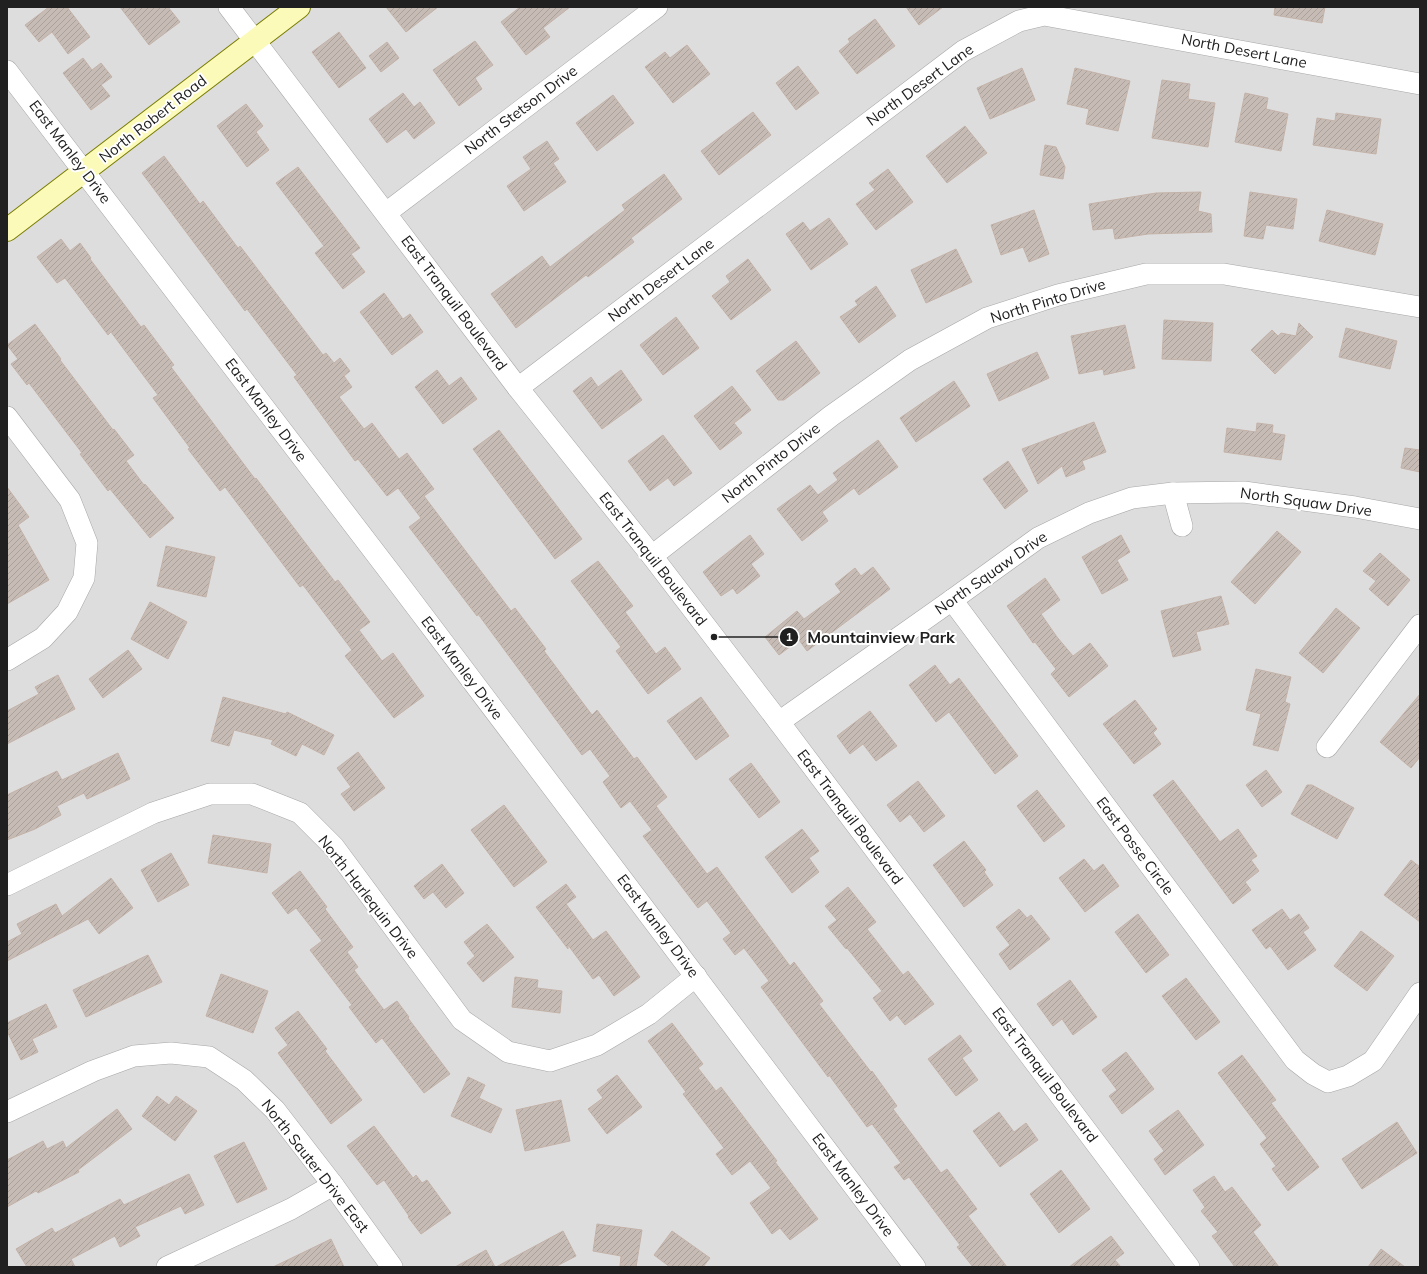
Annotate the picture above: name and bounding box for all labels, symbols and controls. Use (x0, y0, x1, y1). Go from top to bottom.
street label: North Desert Lane (1180, 29, 1309, 72)
street label: North Desert Lane (862, 39, 977, 130)
street label: North Stetson Drive (461, 61, 581, 158)
street label: North Robert Road (95, 71, 210, 167)
street label: East Manley Drive (25, 96, 115, 207)
street label: East Tranquil Boulevard (397, 231, 511, 374)
street label: North Desert Lane (604, 234, 717, 326)
street label: North Pinto Drive (988, 274, 1108, 327)
street label: East Manley Drive (221, 354, 311, 465)
street label: North Pinto Drive (718, 418, 824, 507)
street label: North Squaw Drive (1239, 483, 1373, 520)
street label: East Tranquil Boulevard (595, 488, 711, 629)
street label: North Squaw Drive (931, 527, 1051, 618)
street label: East Manley Drive (417, 612, 507, 723)
callout: Mountainview Park (779, 623, 963, 651)
text: Mountainview Park (807, 627, 956, 647)
text: 1 (785, 629, 793, 644)
street label: East Tranquil Boulevard (793, 745, 907, 888)
street label: East Posse Circle (1092, 793, 1178, 898)
street label: North Harlequin Drive (314, 831, 422, 962)
street label: East Manley Drive (613, 870, 703, 981)
street label: East Tranquil Boulevard (988, 1003, 1102, 1146)
street label: North Sauter Drive East (258, 1095, 373, 1236)
street label: East Manley Drive (808, 1129, 898, 1240)

